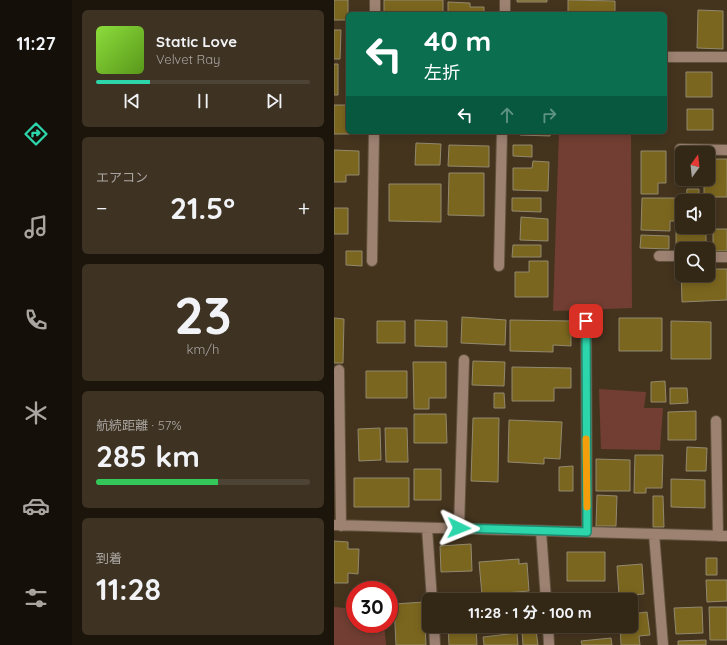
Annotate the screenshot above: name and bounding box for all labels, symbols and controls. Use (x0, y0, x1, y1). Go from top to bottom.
text: 40 m (424, 23, 491, 58)
icon: left (358, 28, 410, 80)
text: 11:27 (16, 32, 56, 55)
text: Static Love (156, 32, 237, 51)
text: Velvet Ray (156, 51, 221, 67)
text: 左折 (424, 61, 460, 84)
icon: previous (121, 90, 143, 112)
icon: pause (192, 90, 214, 112)
icon: next (263, 90, 285, 112)
icon: left (454, 104, 476, 126)
icon: ahead (496, 104, 518, 126)
icon: right (538, 104, 560, 126)
icon: directions (22, 120, 50, 148)
north arrow (675, 146, 715, 186)
map controls (675, 146, 715, 282)
text: エアコン (96, 169, 148, 185)
text: 21.5° (170, 189, 235, 227)
text: − (96, 194, 107, 222)
text: + (298, 194, 310, 222)
button: sound (675, 194, 715, 234)
icon: music (22, 213, 50, 241)
button: search (675, 242, 715, 282)
text: 23 (174, 282, 232, 347)
pin (569, 304, 603, 338)
icon: phone (22, 306, 50, 334)
icon: arrive (575, 310, 597, 332)
text: km/h (187, 341, 219, 357)
icon: climate (22, 399, 50, 427)
text: 航続距離 · 57% (96, 417, 181, 433)
text: 285 km (96, 437, 200, 475)
icon: car (22, 492, 50, 520)
position arrow (438, 507, 480, 549)
text: 到着 (96, 550, 122, 566)
text: 11:28 (96, 570, 161, 608)
speed limit sign: 30 (346, 581, 398, 633)
icon: filters (22, 584, 50, 612)
text: 11:28 · 1 分 · 100 m (468, 603, 592, 622)

